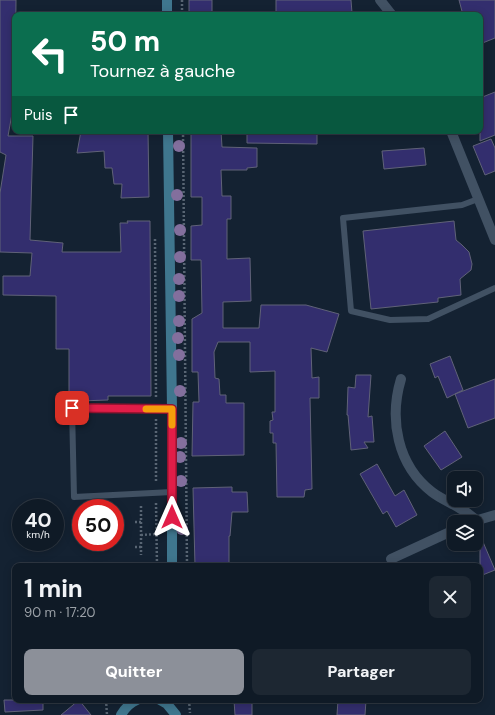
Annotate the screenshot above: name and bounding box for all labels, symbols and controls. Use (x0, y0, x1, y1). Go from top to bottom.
text: 50 m (90, 23, 160, 60)
icon: left (24, 28, 76, 80)
text: Tournez à gauche (90, 59, 235, 83)
icon: arrive (60, 104, 82, 126)
text: Puis (24, 105, 52, 125)
pin (55, 391, 89, 425)
icon: arrive (61, 397, 83, 419)
map controls (447, 471, 483, 551)
button: sound (447, 471, 483, 507)
position arrow (151, 496, 193, 538)
speed limit sign: 50 (72, 499, 124, 551)
text: 40 (24, 507, 52, 533)
button: layers (447, 515, 483, 551)
text: km/h (26, 528, 50, 541)
text: 1 min (24, 573, 83, 604)
button: close (429, 576, 471, 618)
text: 90 m · 17:20 (24, 604, 95, 621)
button: Quitter (24, 649, 244, 695)
button: Partager (252, 649, 471, 695)

